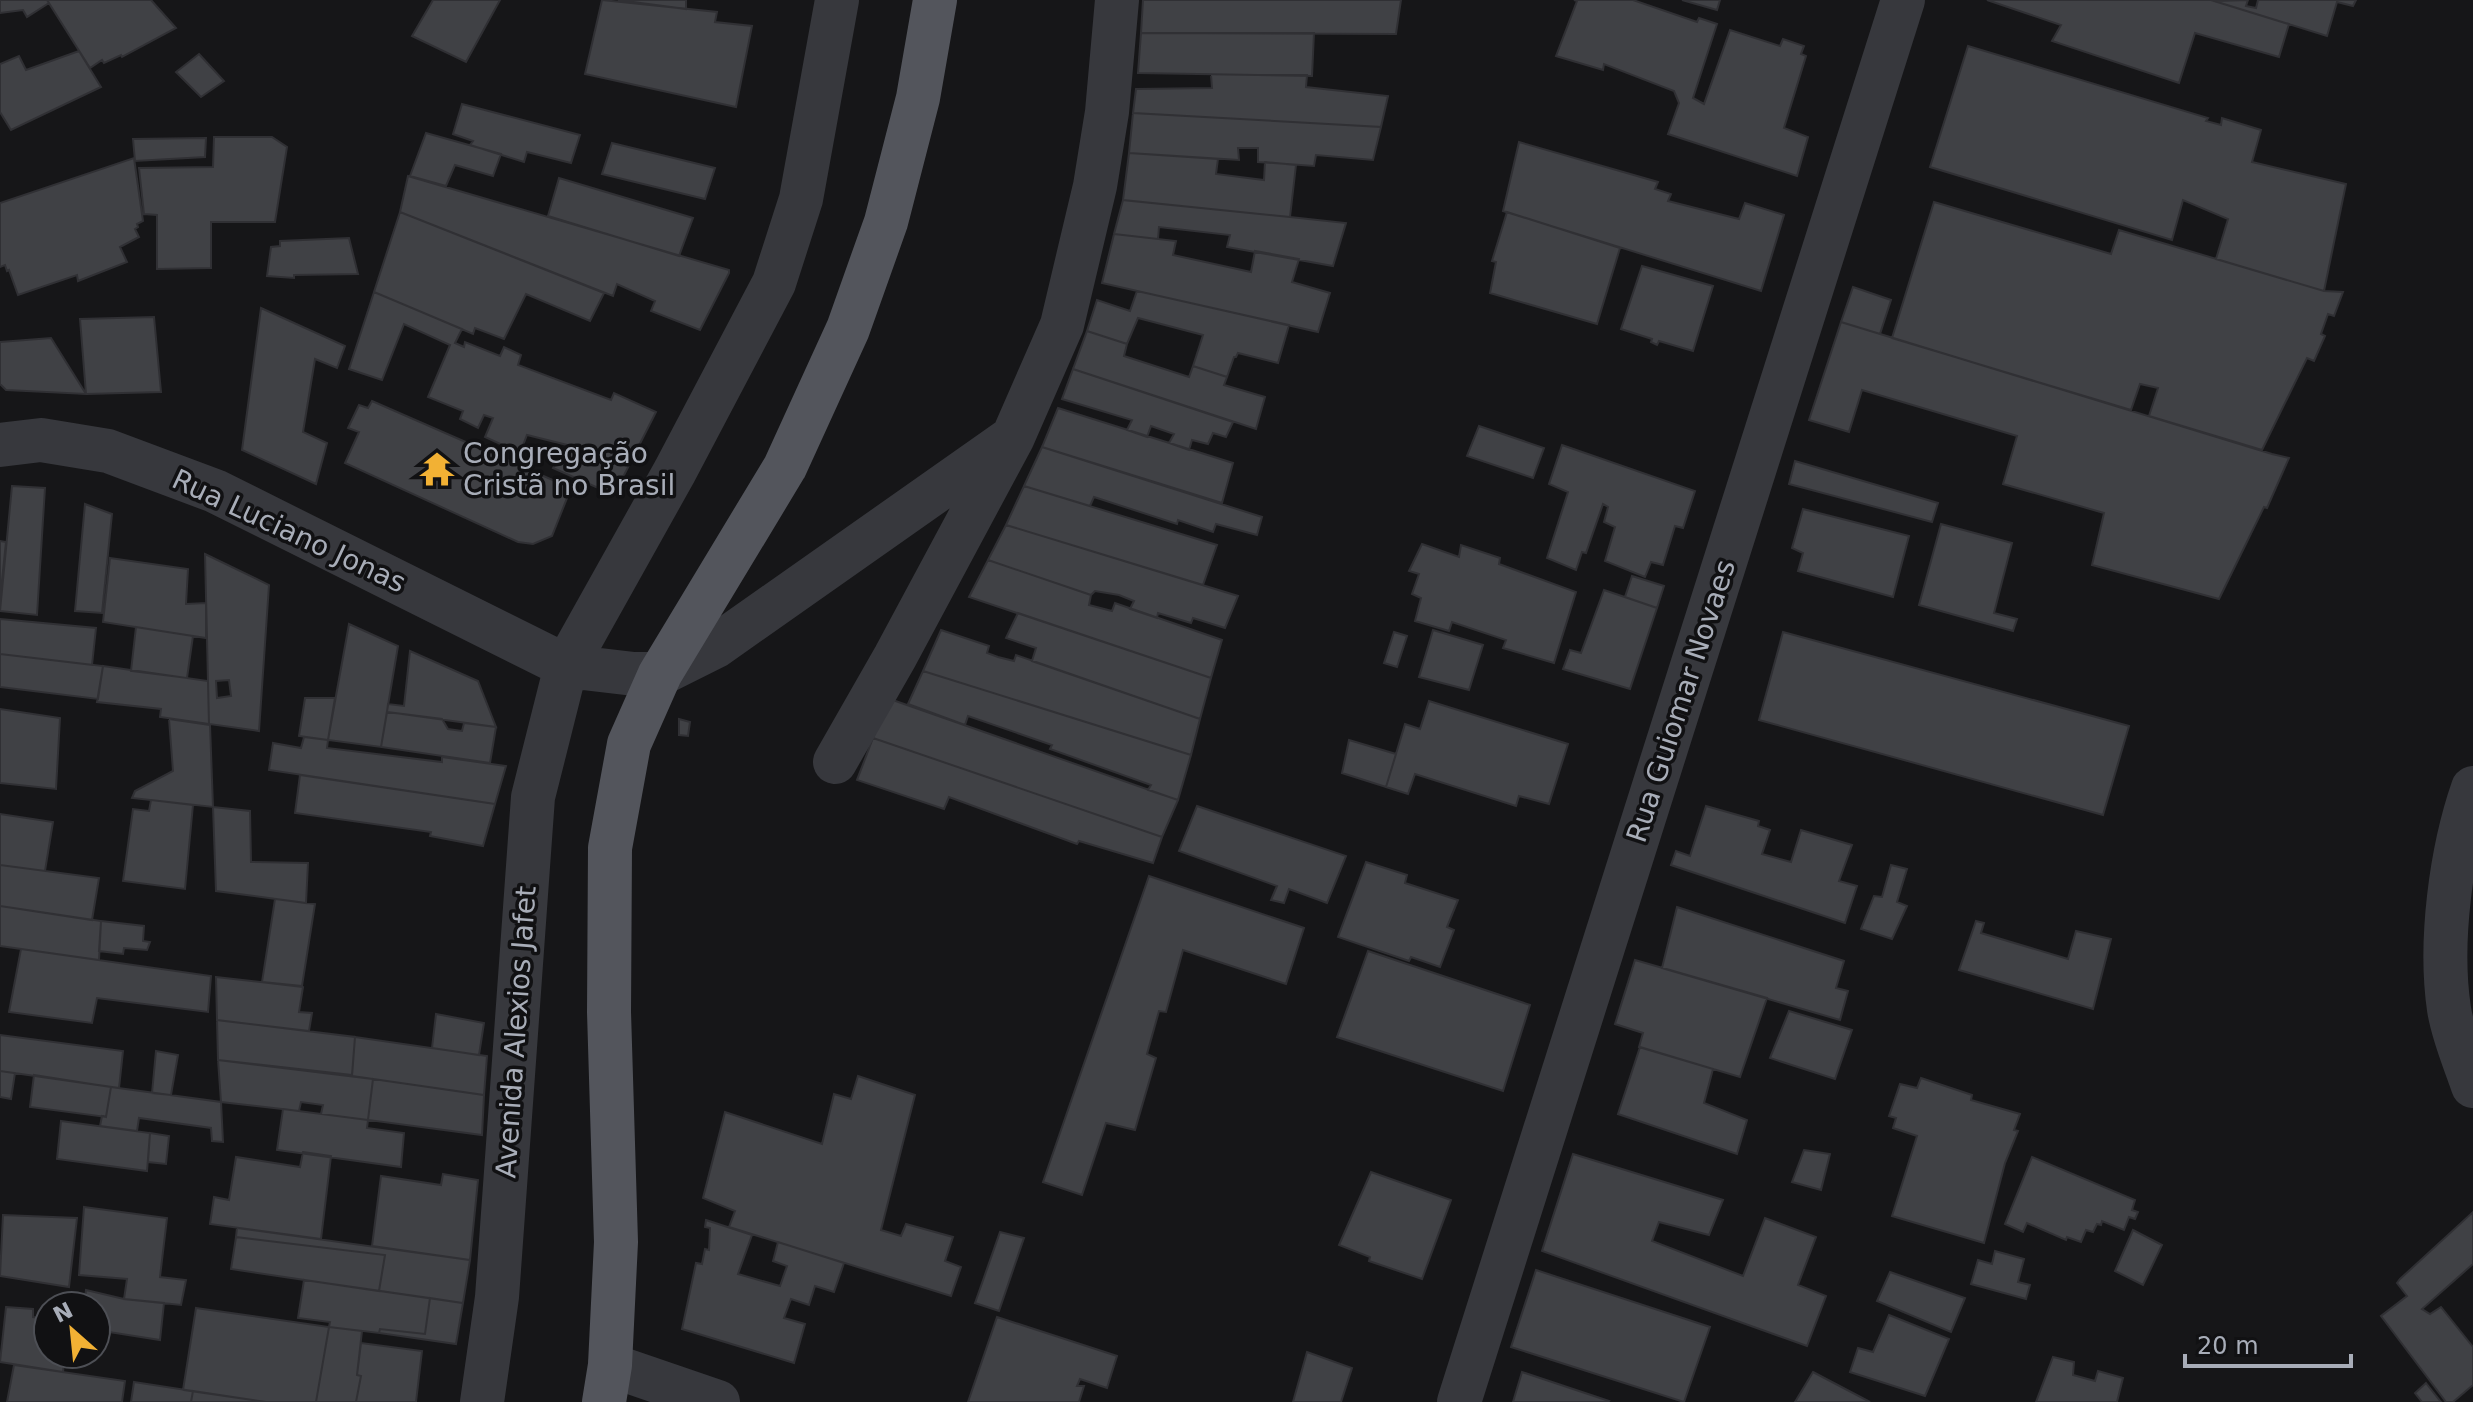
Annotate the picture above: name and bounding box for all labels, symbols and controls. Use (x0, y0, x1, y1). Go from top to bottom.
place label: Congregação Cristã no Brasil (463, 437, 675, 502)
temple icon: Congregação Cristã no Brasil (418, 450, 456, 488)
street label: Rua Luciano Jonas (167, 462, 411, 600)
street label: Rua Guiomar Novaes (1620, 556, 1742, 846)
street label: Avenida Alexios Jafet (489, 885, 543, 1179)
north arrow (32, 1290, 112, 1370)
text: N (49, 1297, 77, 1328)
scale bar (2185, 1318, 2351, 1368)
text: 20 m (2197, 1332, 2259, 1360)

